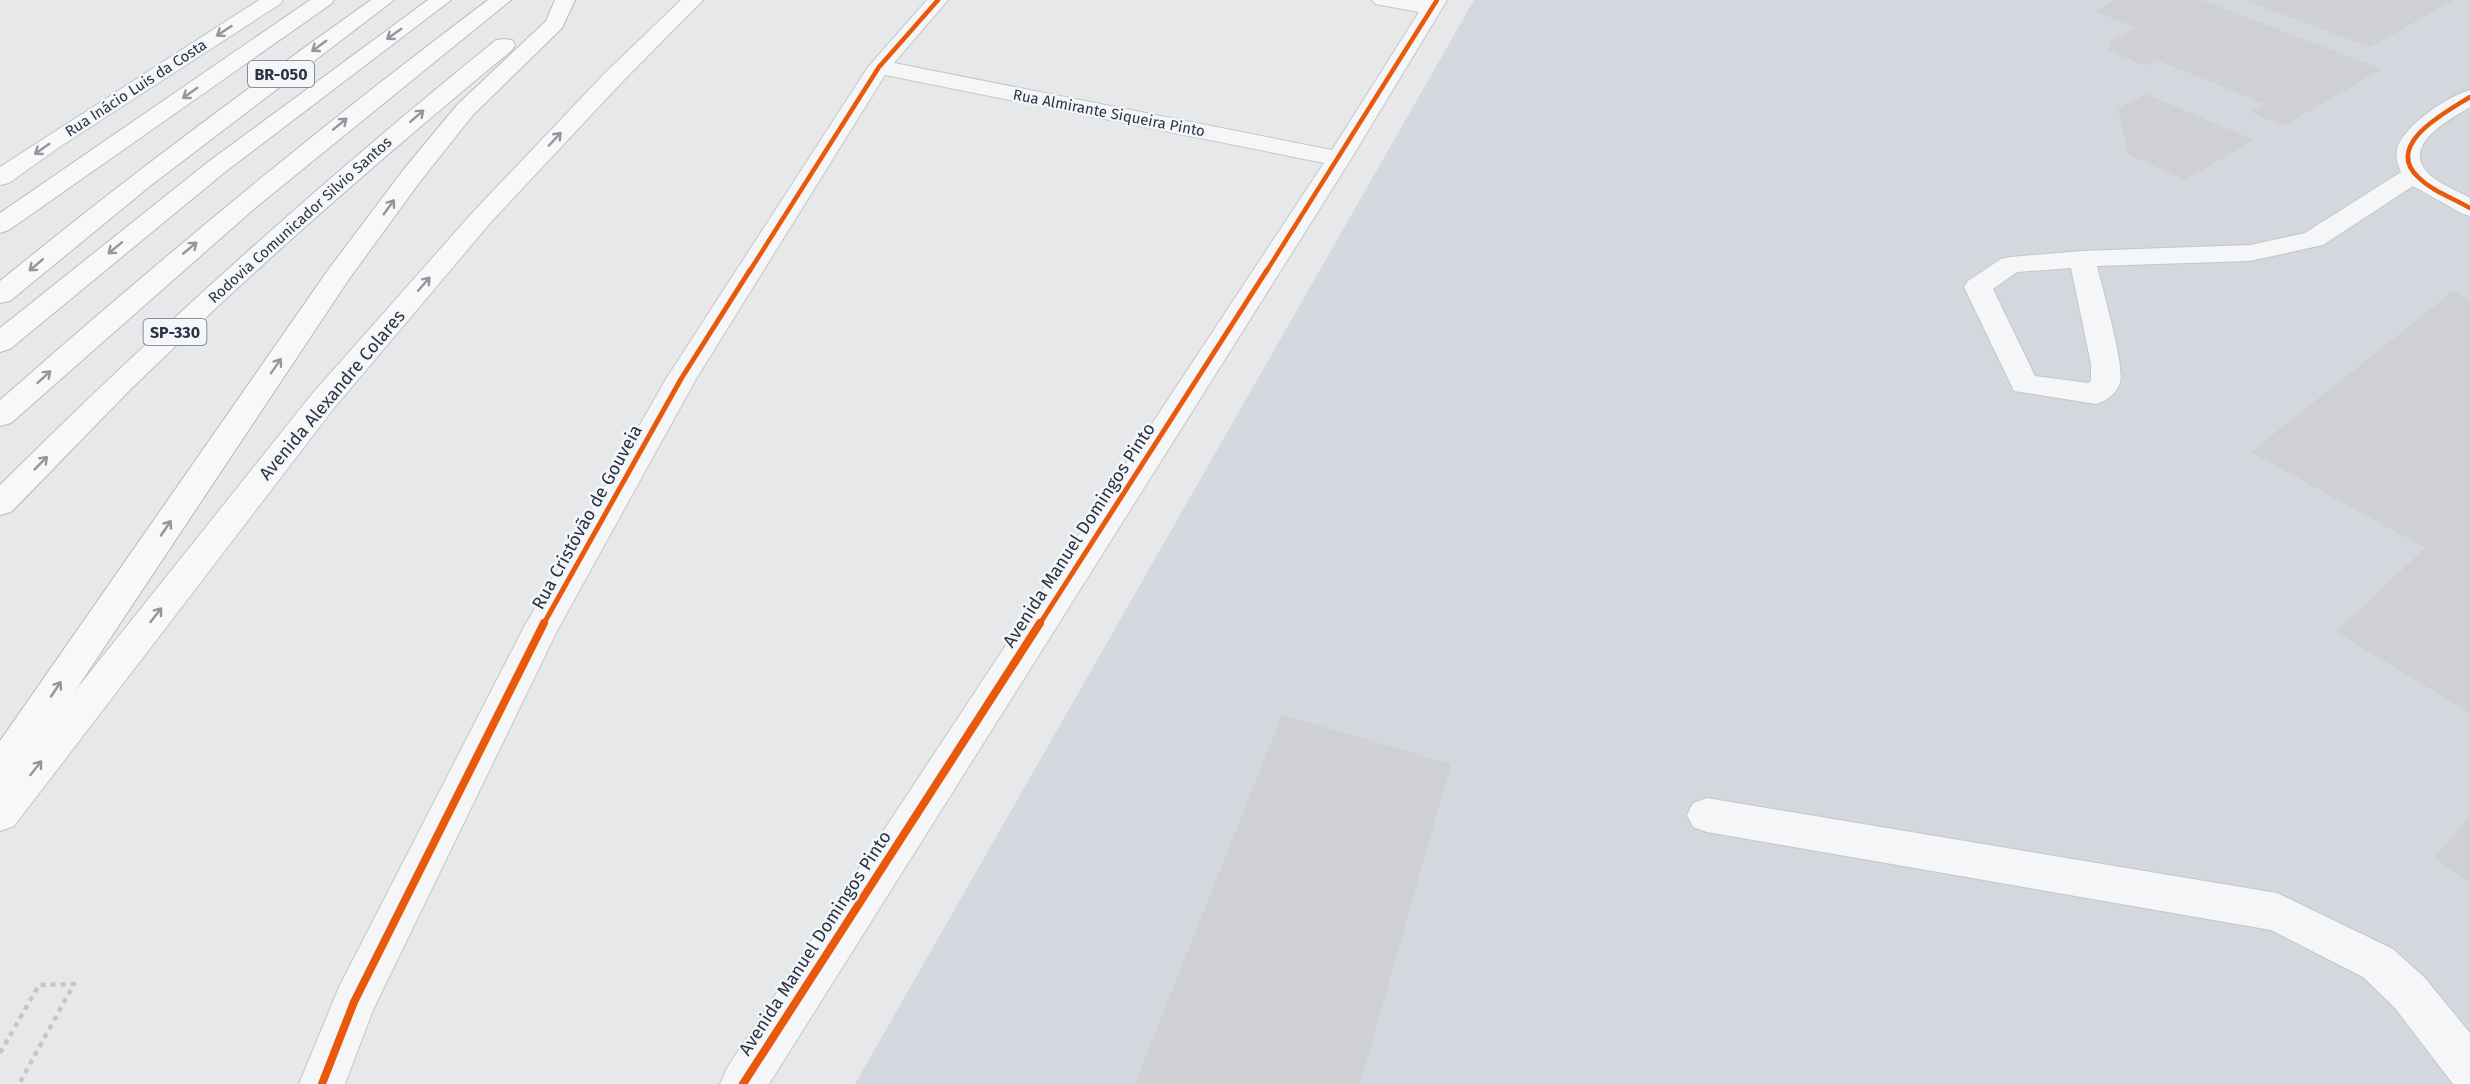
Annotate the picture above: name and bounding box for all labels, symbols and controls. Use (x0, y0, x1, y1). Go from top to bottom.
one-way arrow (216, 26, 233, 38)
one-way arrow (386, 28, 402, 40)
street label: Rua Inácio Luis da Costa (62, 35, 210, 141)
one-way arrow (312, 40, 328, 52)
road number: BR-050 (248, 61, 314, 87)
street label: Rua Almirante Siqueira Pinto (1011, 86, 1207, 140)
one-way arrow (182, 87, 198, 99)
one-way arrow (409, 109, 424, 123)
one-way arrow (332, 117, 348, 130)
one-way arrow (548, 132, 562, 147)
street label: Rodovia Comunicador Silvio Santos (205, 133, 395, 307)
one-way arrow (35, 143, 51, 155)
one-way arrow (382, 200, 395, 216)
one-way arrow (182, 241, 197, 255)
one-way arrow (107, 242, 123, 255)
one-way arrow (28, 258, 44, 271)
one-way arrow (418, 276, 431, 292)
street label: Avenida Alexandre Colares (254, 305, 410, 485)
road number: SP-330 (144, 319, 207, 345)
one-way arrow (270, 359, 282, 375)
one-way arrow (36, 370, 51, 384)
street label: Avenida Manuel Domingos Pinto (998, 419, 1160, 651)
street label: Rua Cristóvão de Gouveia (527, 421, 647, 613)
one-way arrow (34, 455, 49, 470)
one-way arrow (160, 520, 172, 536)
one-way arrow (150, 607, 163, 623)
one-way arrow (50, 680, 63, 697)
one-way arrow (30, 761, 42, 777)
street label: Avenida Manuel Domingos Pinto (734, 827, 896, 1059)

